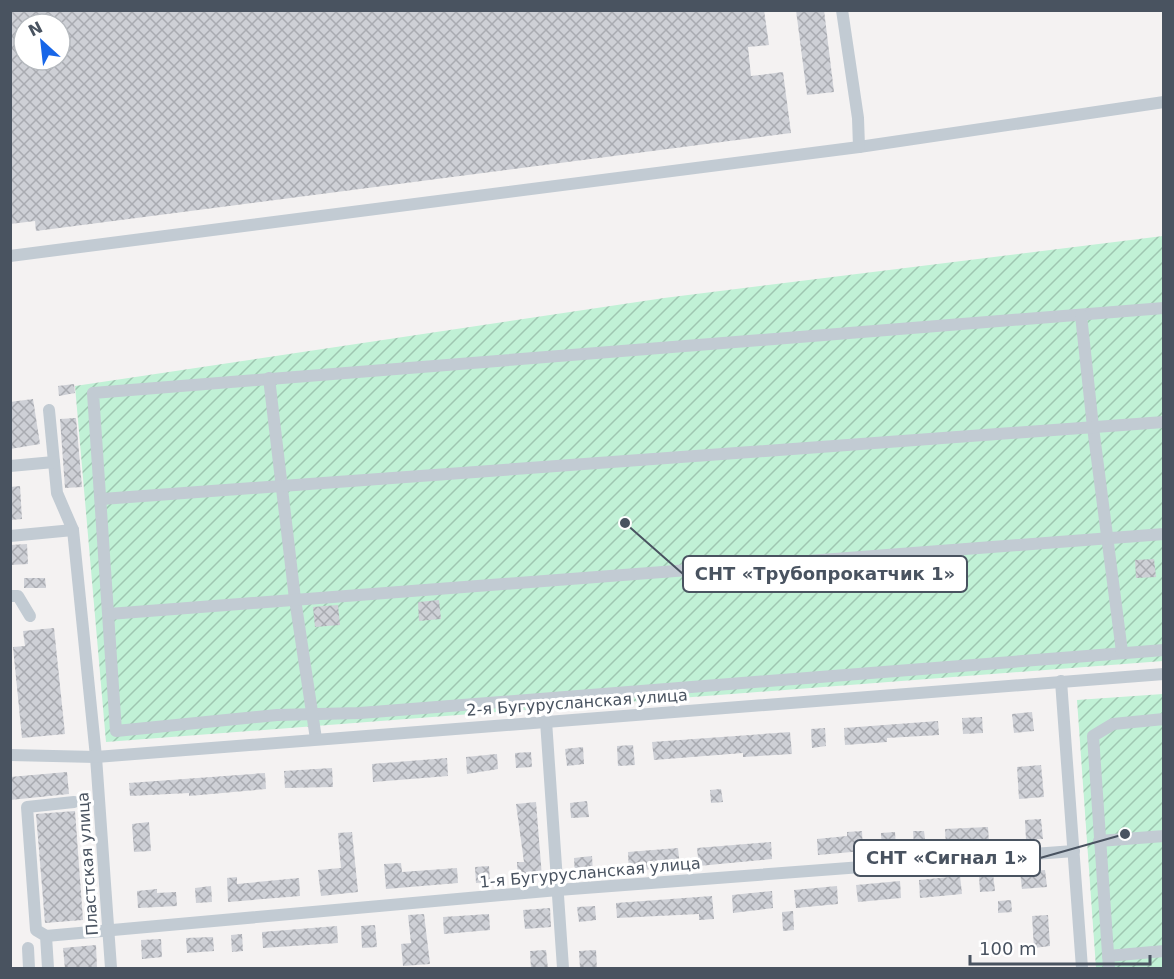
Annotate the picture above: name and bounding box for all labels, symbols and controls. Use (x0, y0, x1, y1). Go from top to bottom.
north arrow (12, 12, 72, 72)
text: N (25, 18, 46, 41)
callout: СНТ «Трубопрокатчик 1» (683, 556, 967, 592)
text: СНТ «Трубопрокатчик 1» (695, 563, 955, 584)
street label: 2-я Бугурусланская улица (466, 685, 688, 720)
street label: Пластская улица (73, 792, 102, 936)
callout: СНТ «Сигнал 1» (854, 840, 1040, 876)
text: СНТ «Сигнал 1» (866, 847, 1028, 868)
street label: 1-я Бугурусланская улица (479, 853, 701, 892)
scale bar (970, 928, 1150, 966)
text: 100 m (979, 938, 1037, 959)

